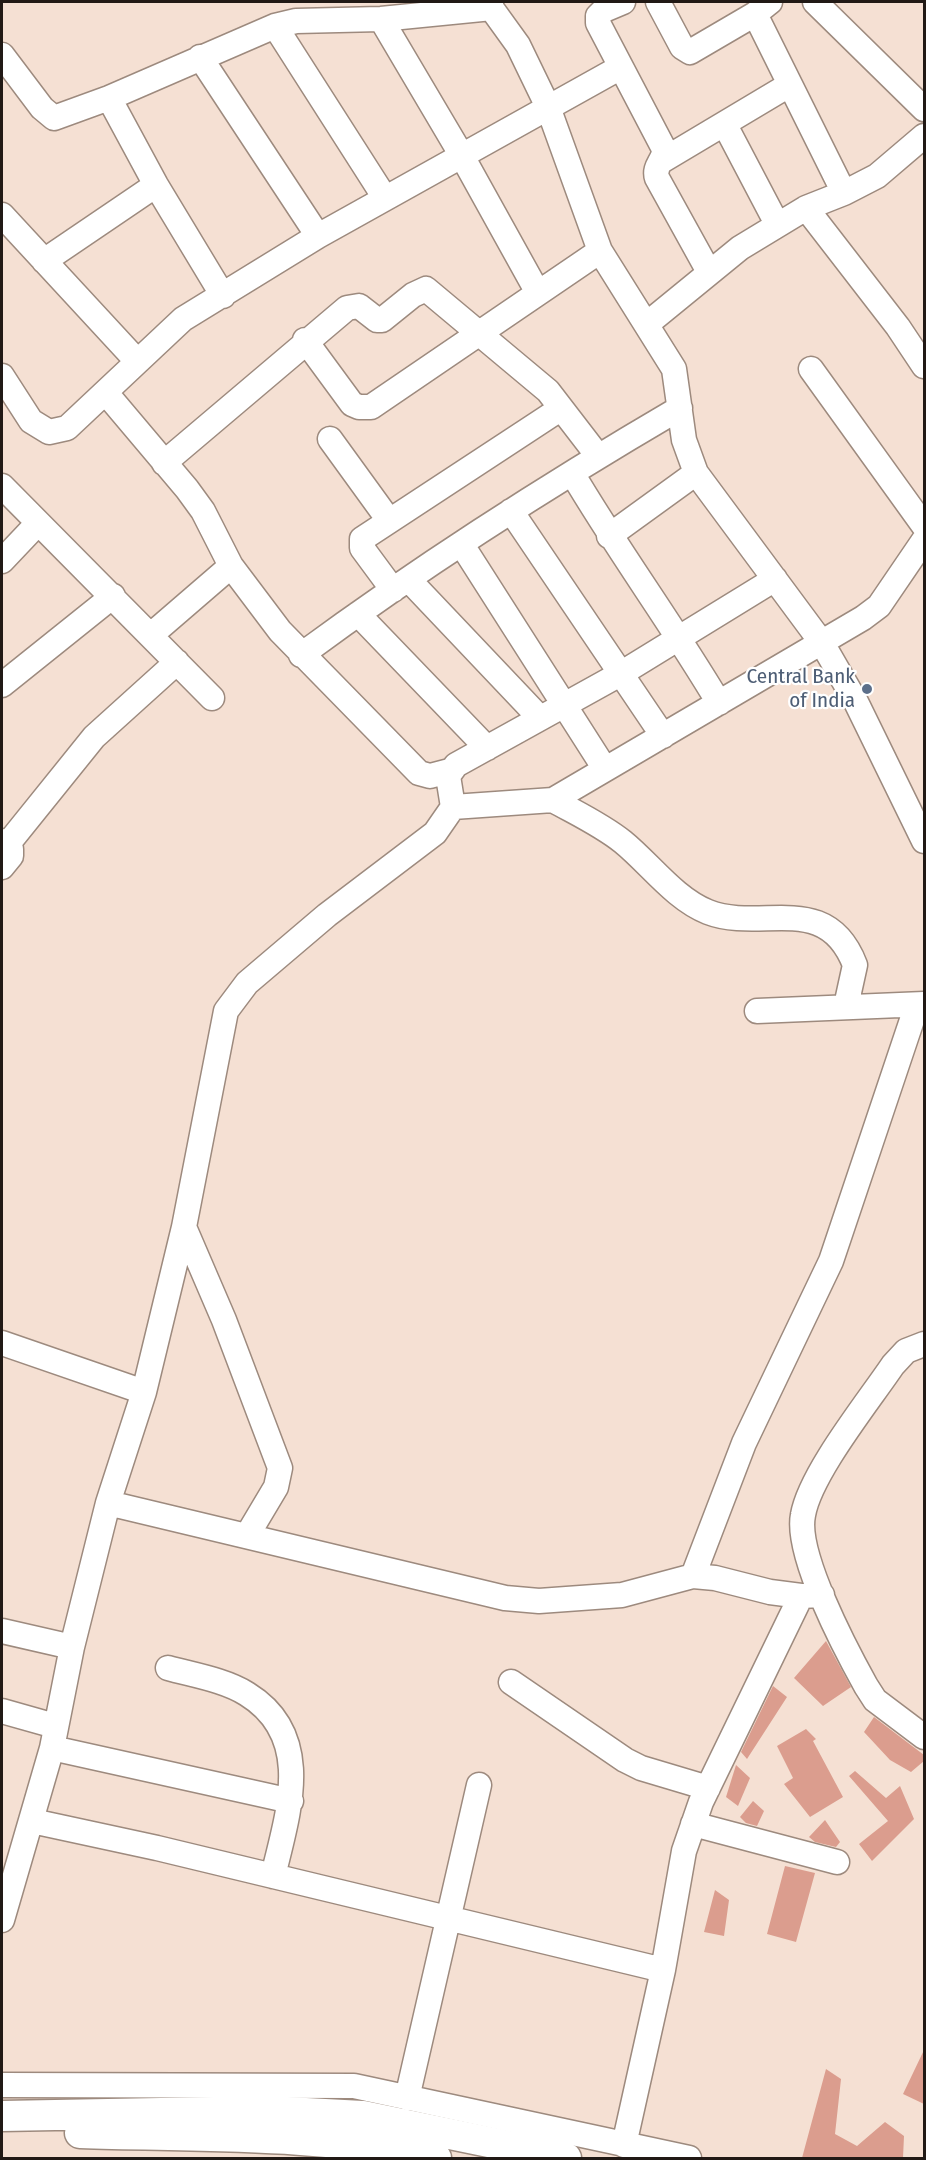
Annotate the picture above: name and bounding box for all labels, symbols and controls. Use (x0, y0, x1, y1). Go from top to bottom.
place label: Central Bank of India (747, 664, 855, 714)
marker: Central Bank of India (860, 682, 874, 696)

